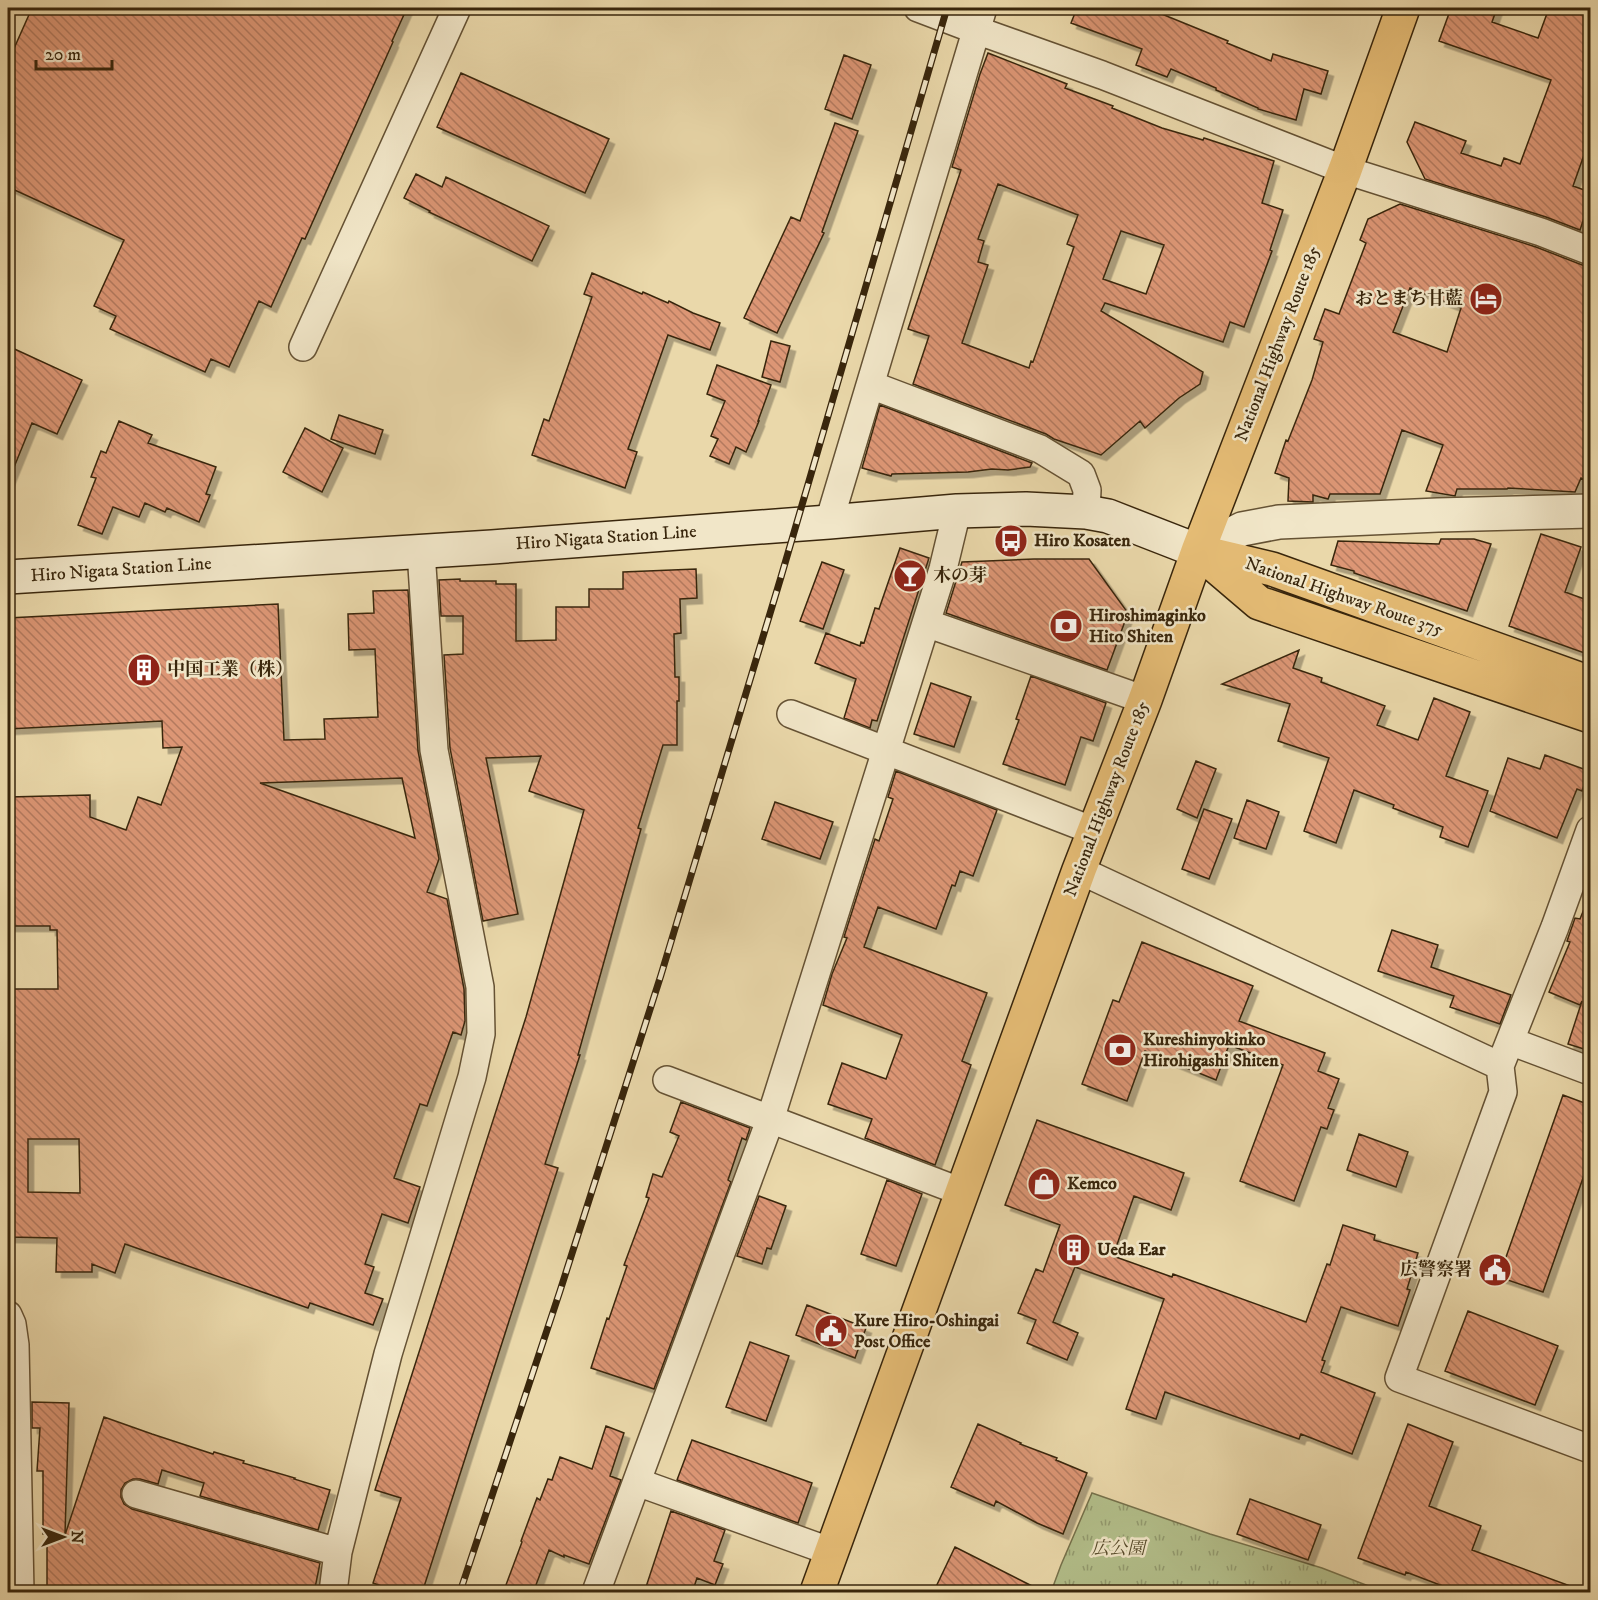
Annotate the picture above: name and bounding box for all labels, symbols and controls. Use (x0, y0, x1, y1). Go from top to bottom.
scale bar (36, 33, 112, 71)
text: 20 m (45, 44, 81, 66)
street label: National Highway Route 185 (1231, 243, 1326, 445)
hotel icon: おとまち甘藍 (1468, 281, 1504, 317)
place label: おとまち甘藍 (1355, 288, 1463, 310)
street label: Hiro Nigata Station Line (515, 521, 697, 555)
bus stop icon: Hiro Kosaten (993, 523, 1029, 559)
place label: Hiro Kosaten (1034, 530, 1131, 552)
street label: Hiro Nigata Station Line (30, 553, 212, 587)
street label: National Highway Route 375 (1242, 553, 1446, 641)
bar icon: 木の芽 (892, 558, 928, 594)
place label: 木の芽 (933, 565, 987, 587)
place label: Hiroshimaginko Hito Shiten (1089, 605, 1206, 648)
bank icon: Hiroshimaginko Hito Shiten (1048, 608, 1084, 644)
building icon: 中国工業（株） (126, 652, 162, 688)
place label: 中国工業（株） (167, 659, 293, 681)
street label: National Highway Route 185 (1060, 698, 1155, 900)
place label: Kureshinyokinko Hirohigashi Shiten (1143, 1029, 1279, 1072)
bank icon: Kureshinyokinko Hirohigashi Shiten (1102, 1032, 1138, 1068)
shop icon: Kemco (1026, 1166, 1062, 1202)
place label: Kemco (1067, 1173, 1117, 1195)
building icon: Ueda Ear (1056, 1232, 1092, 1268)
place label: Ueda Ear (1097, 1239, 1166, 1261)
public building icon: 広警察署 (1477, 1252, 1513, 1288)
place label: 広警察署 (1400, 1259, 1472, 1281)
place label: Kure Hiro-Oshingai Post Office (854, 1310, 999, 1353)
public building icon: Kure Hiro-Oshingai Post Office (813, 1313, 849, 1349)
north arrow (33, 1507, 93, 1567)
text: N (67, 1530, 87, 1544)
park label: 広公園 (1091, 1538, 1148, 1560)

